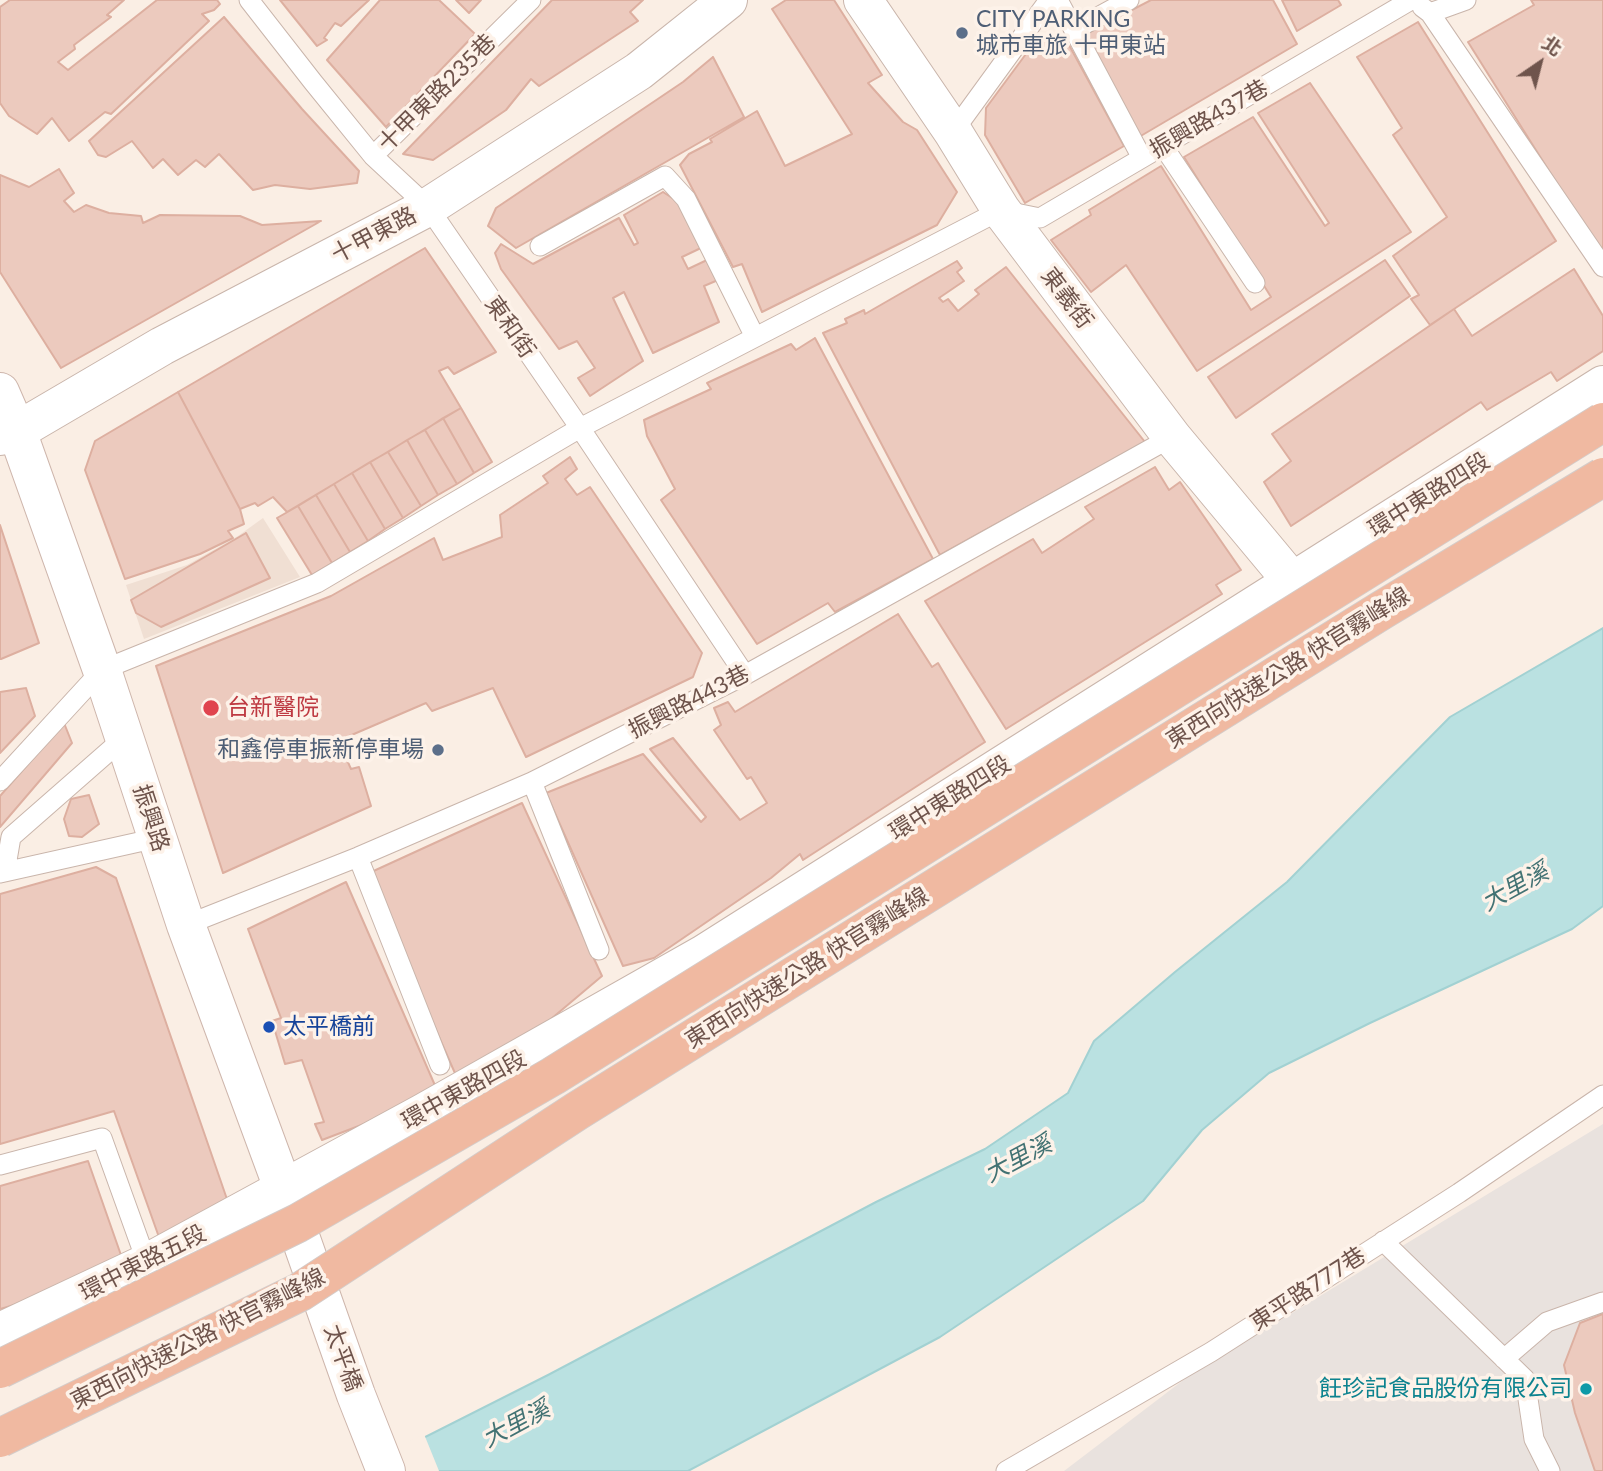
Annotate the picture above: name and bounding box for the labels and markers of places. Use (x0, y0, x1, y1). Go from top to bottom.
place label: CITY PARKING 城市車旅 十甲東站 (976, 6, 1166, 60)
marker: CITY PARKING 城市車旅 十甲東站 (954, 25, 970, 41)
place label: 台新醫院 (227, 694, 319, 722)
marker: 台新醫院 (201, 698, 221, 718)
place label: 和鑫停車振新停車場 (217, 736, 424, 764)
marker: 和鑫停車振新停車場 (430, 742, 446, 758)
place label: 太平橋前 (283, 1013, 375, 1041)
marker: 太平橋前 (261, 1019, 277, 1035)
place label: 飪珍記食品股份有限公司 (1319, 1375, 1572, 1403)
marker: 飪珍記食品股份有限公司 (1578, 1381, 1594, 1397)

